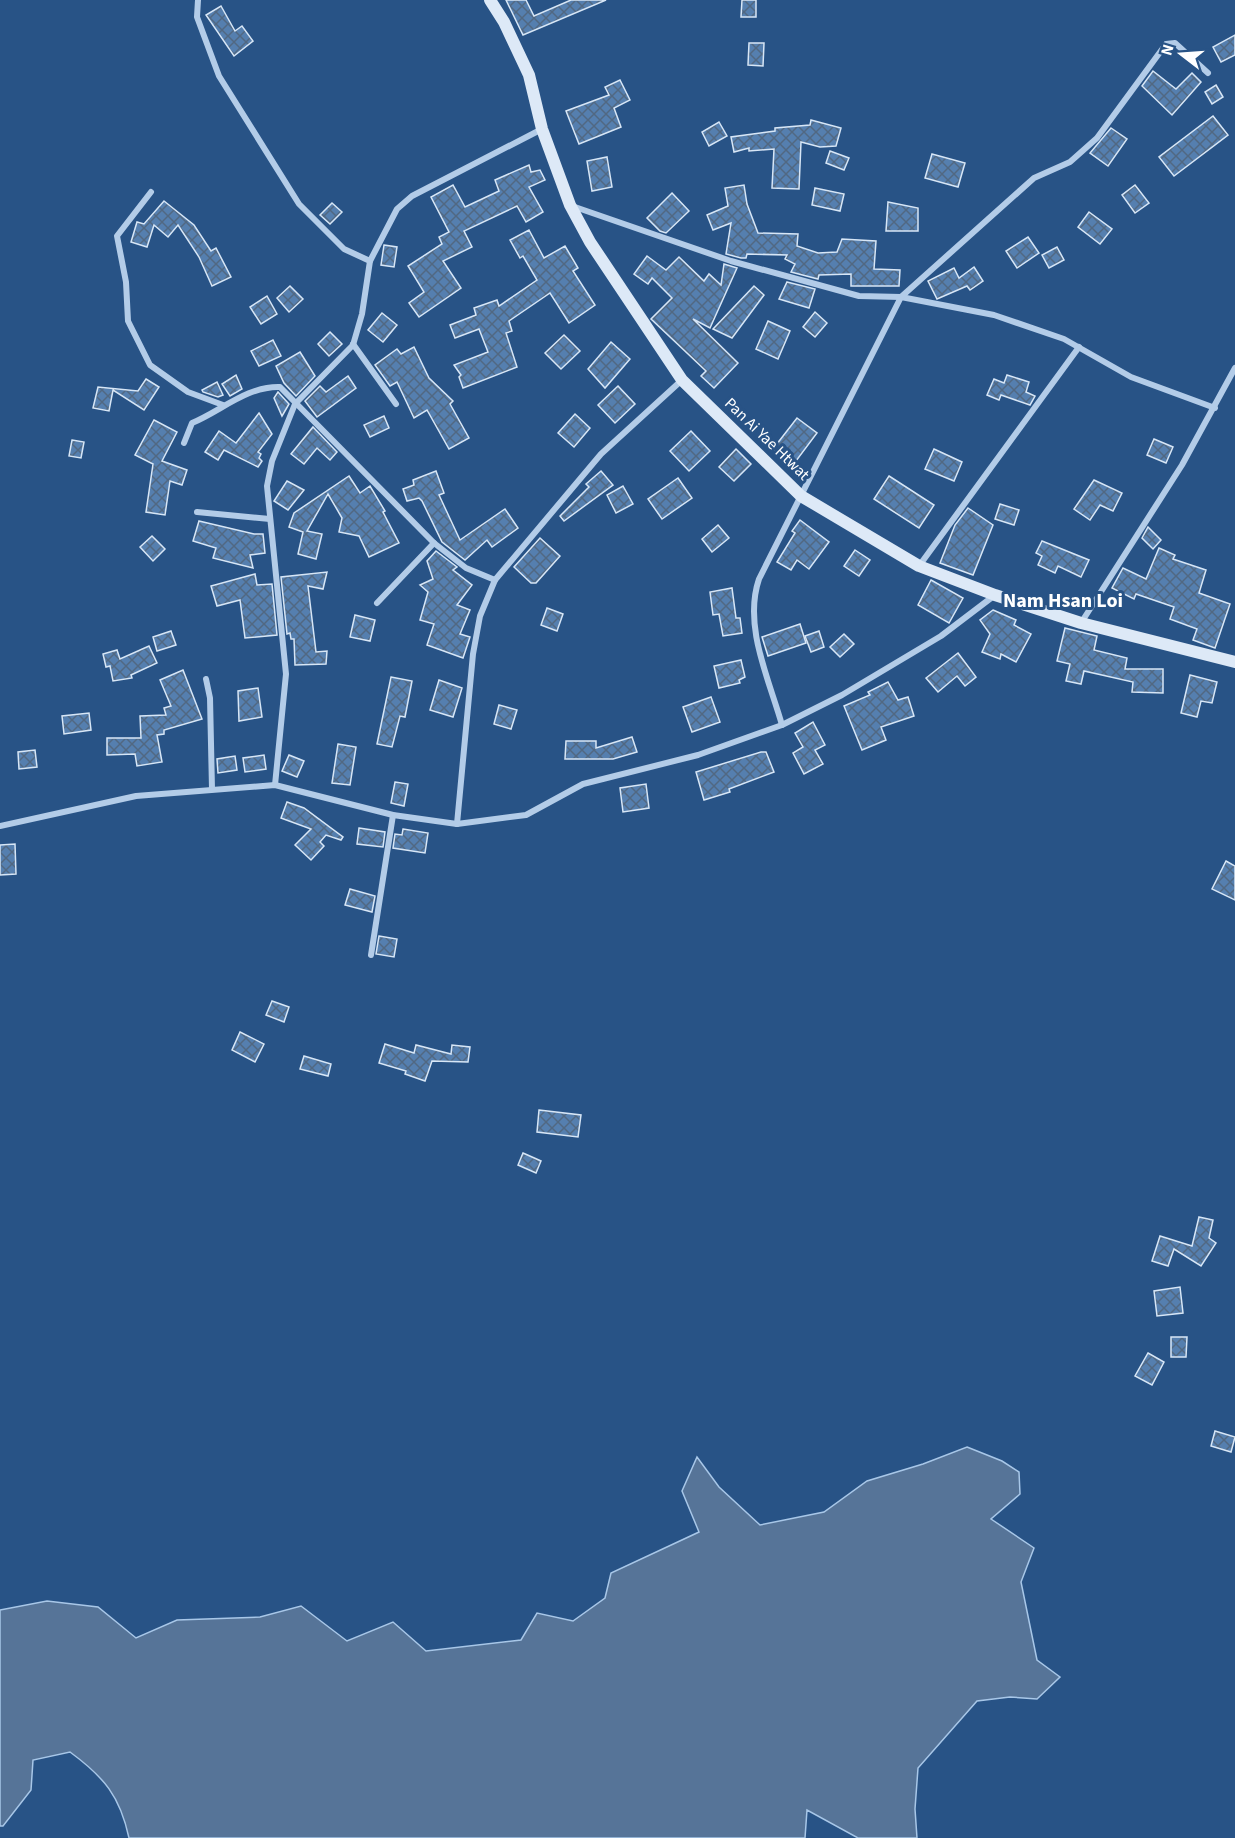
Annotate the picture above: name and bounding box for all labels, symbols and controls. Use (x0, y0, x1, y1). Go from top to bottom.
north arrow (1151, 24, 1211, 84)
text: N (1156, 42, 1180, 58)
street label: Pan Ai Yae Htwat (720, 393, 815, 486)
district label: Nam Hsan Loi (1003, 587, 1123, 615)

